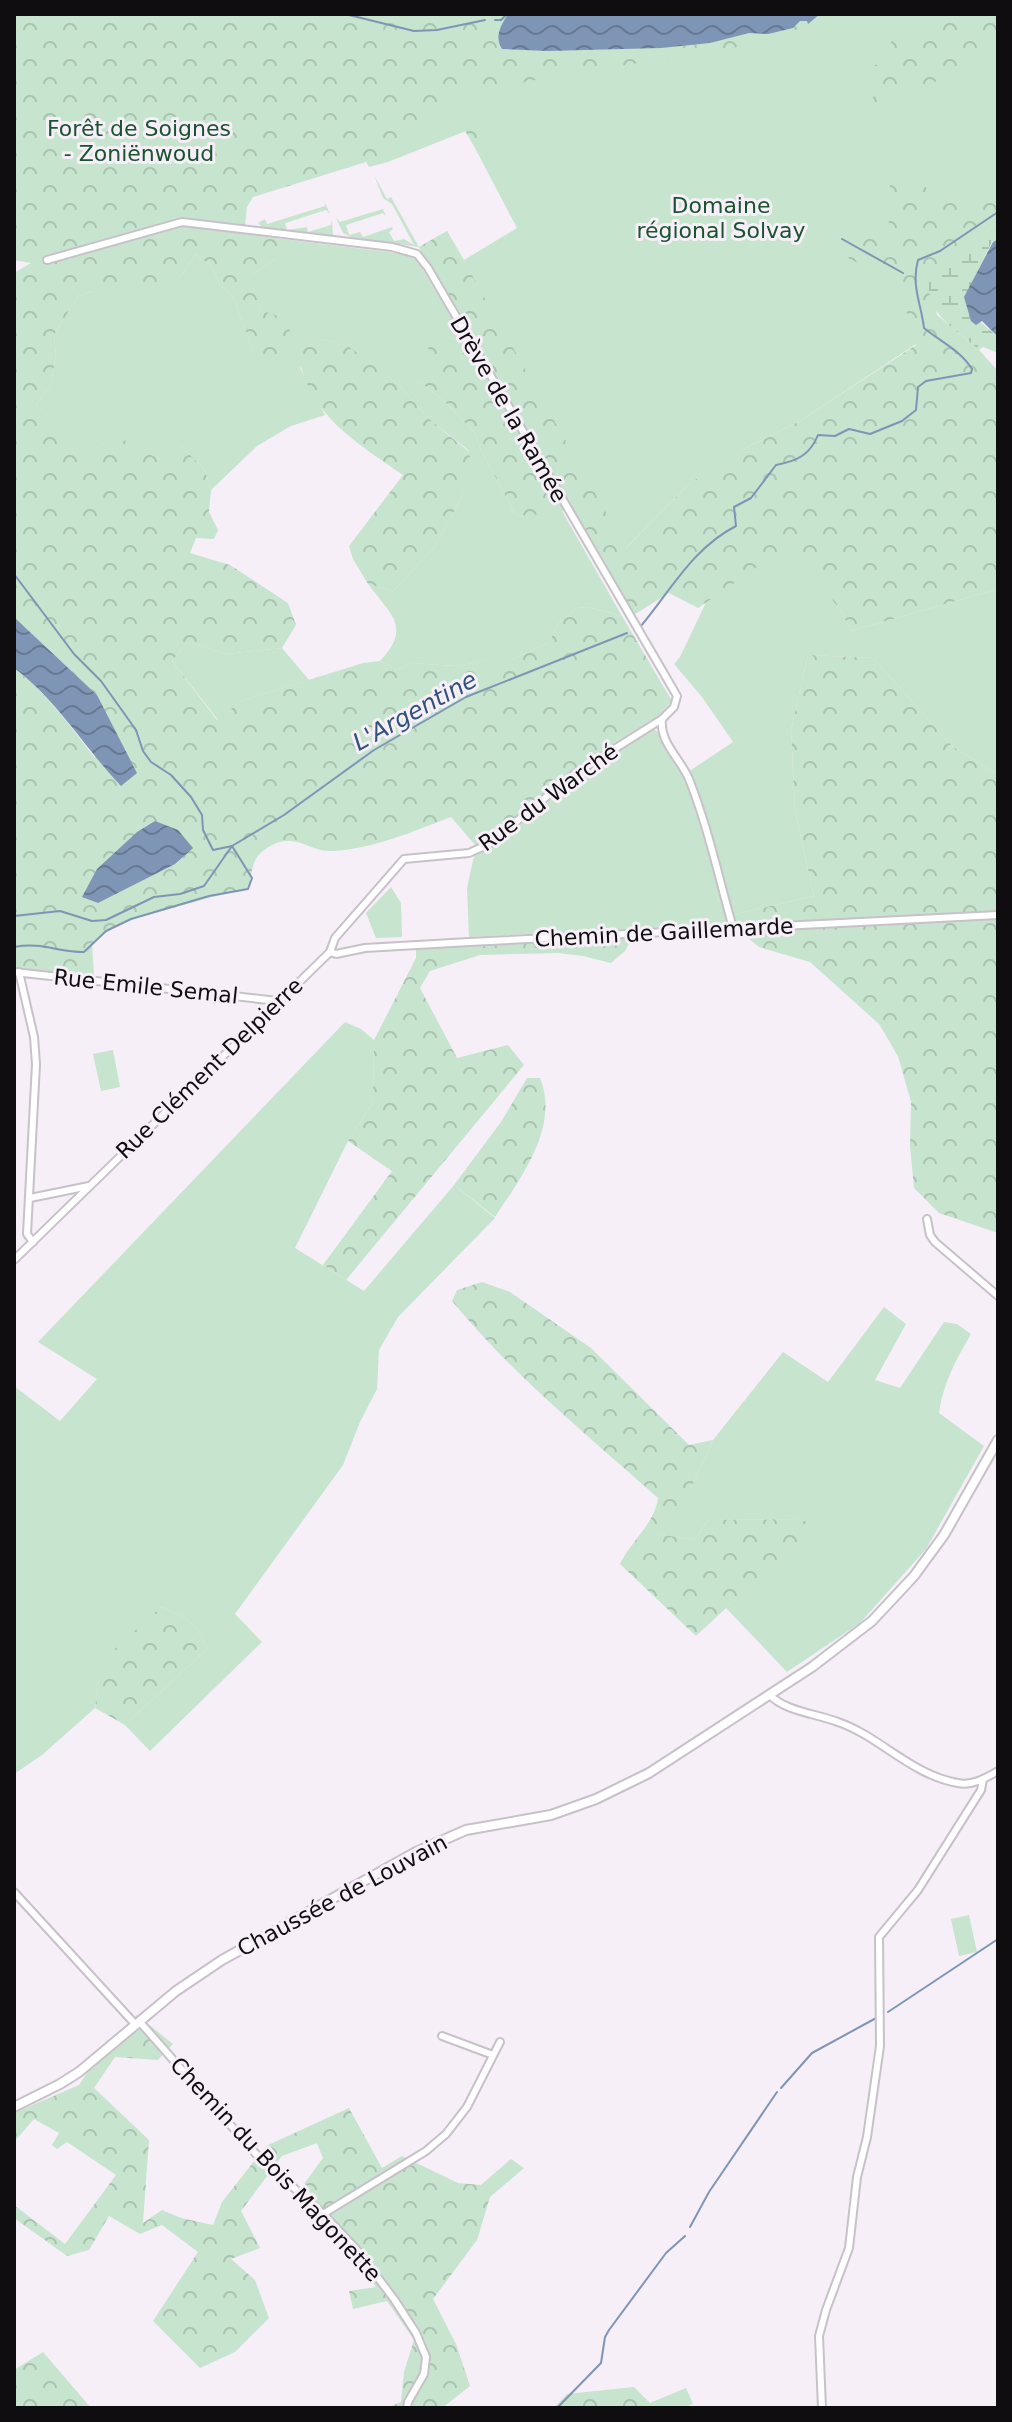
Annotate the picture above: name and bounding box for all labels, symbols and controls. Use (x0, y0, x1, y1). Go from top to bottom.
park label: Forêt de Soignes - Zoniënwoud (47, 116, 231, 166)
park label: Domaine régional Solvay (636, 193, 806, 243)
street label: Drève de la Ramée (445, 312, 572, 507)
water label: L'Argentine (348, 665, 482, 757)
street label: Rue du Warché (474, 739, 623, 856)
street label: Chemin de Gaillemarde (534, 913, 794, 952)
street label: Rue Emile Semal (52, 964, 239, 1009)
street label: Rue Clément Delpierre (111, 973, 308, 1164)
street label: Chaussée de Louvain (233, 1829, 451, 1961)
street label: Chemin du Bois Magonette (165, 2052, 386, 2287)

